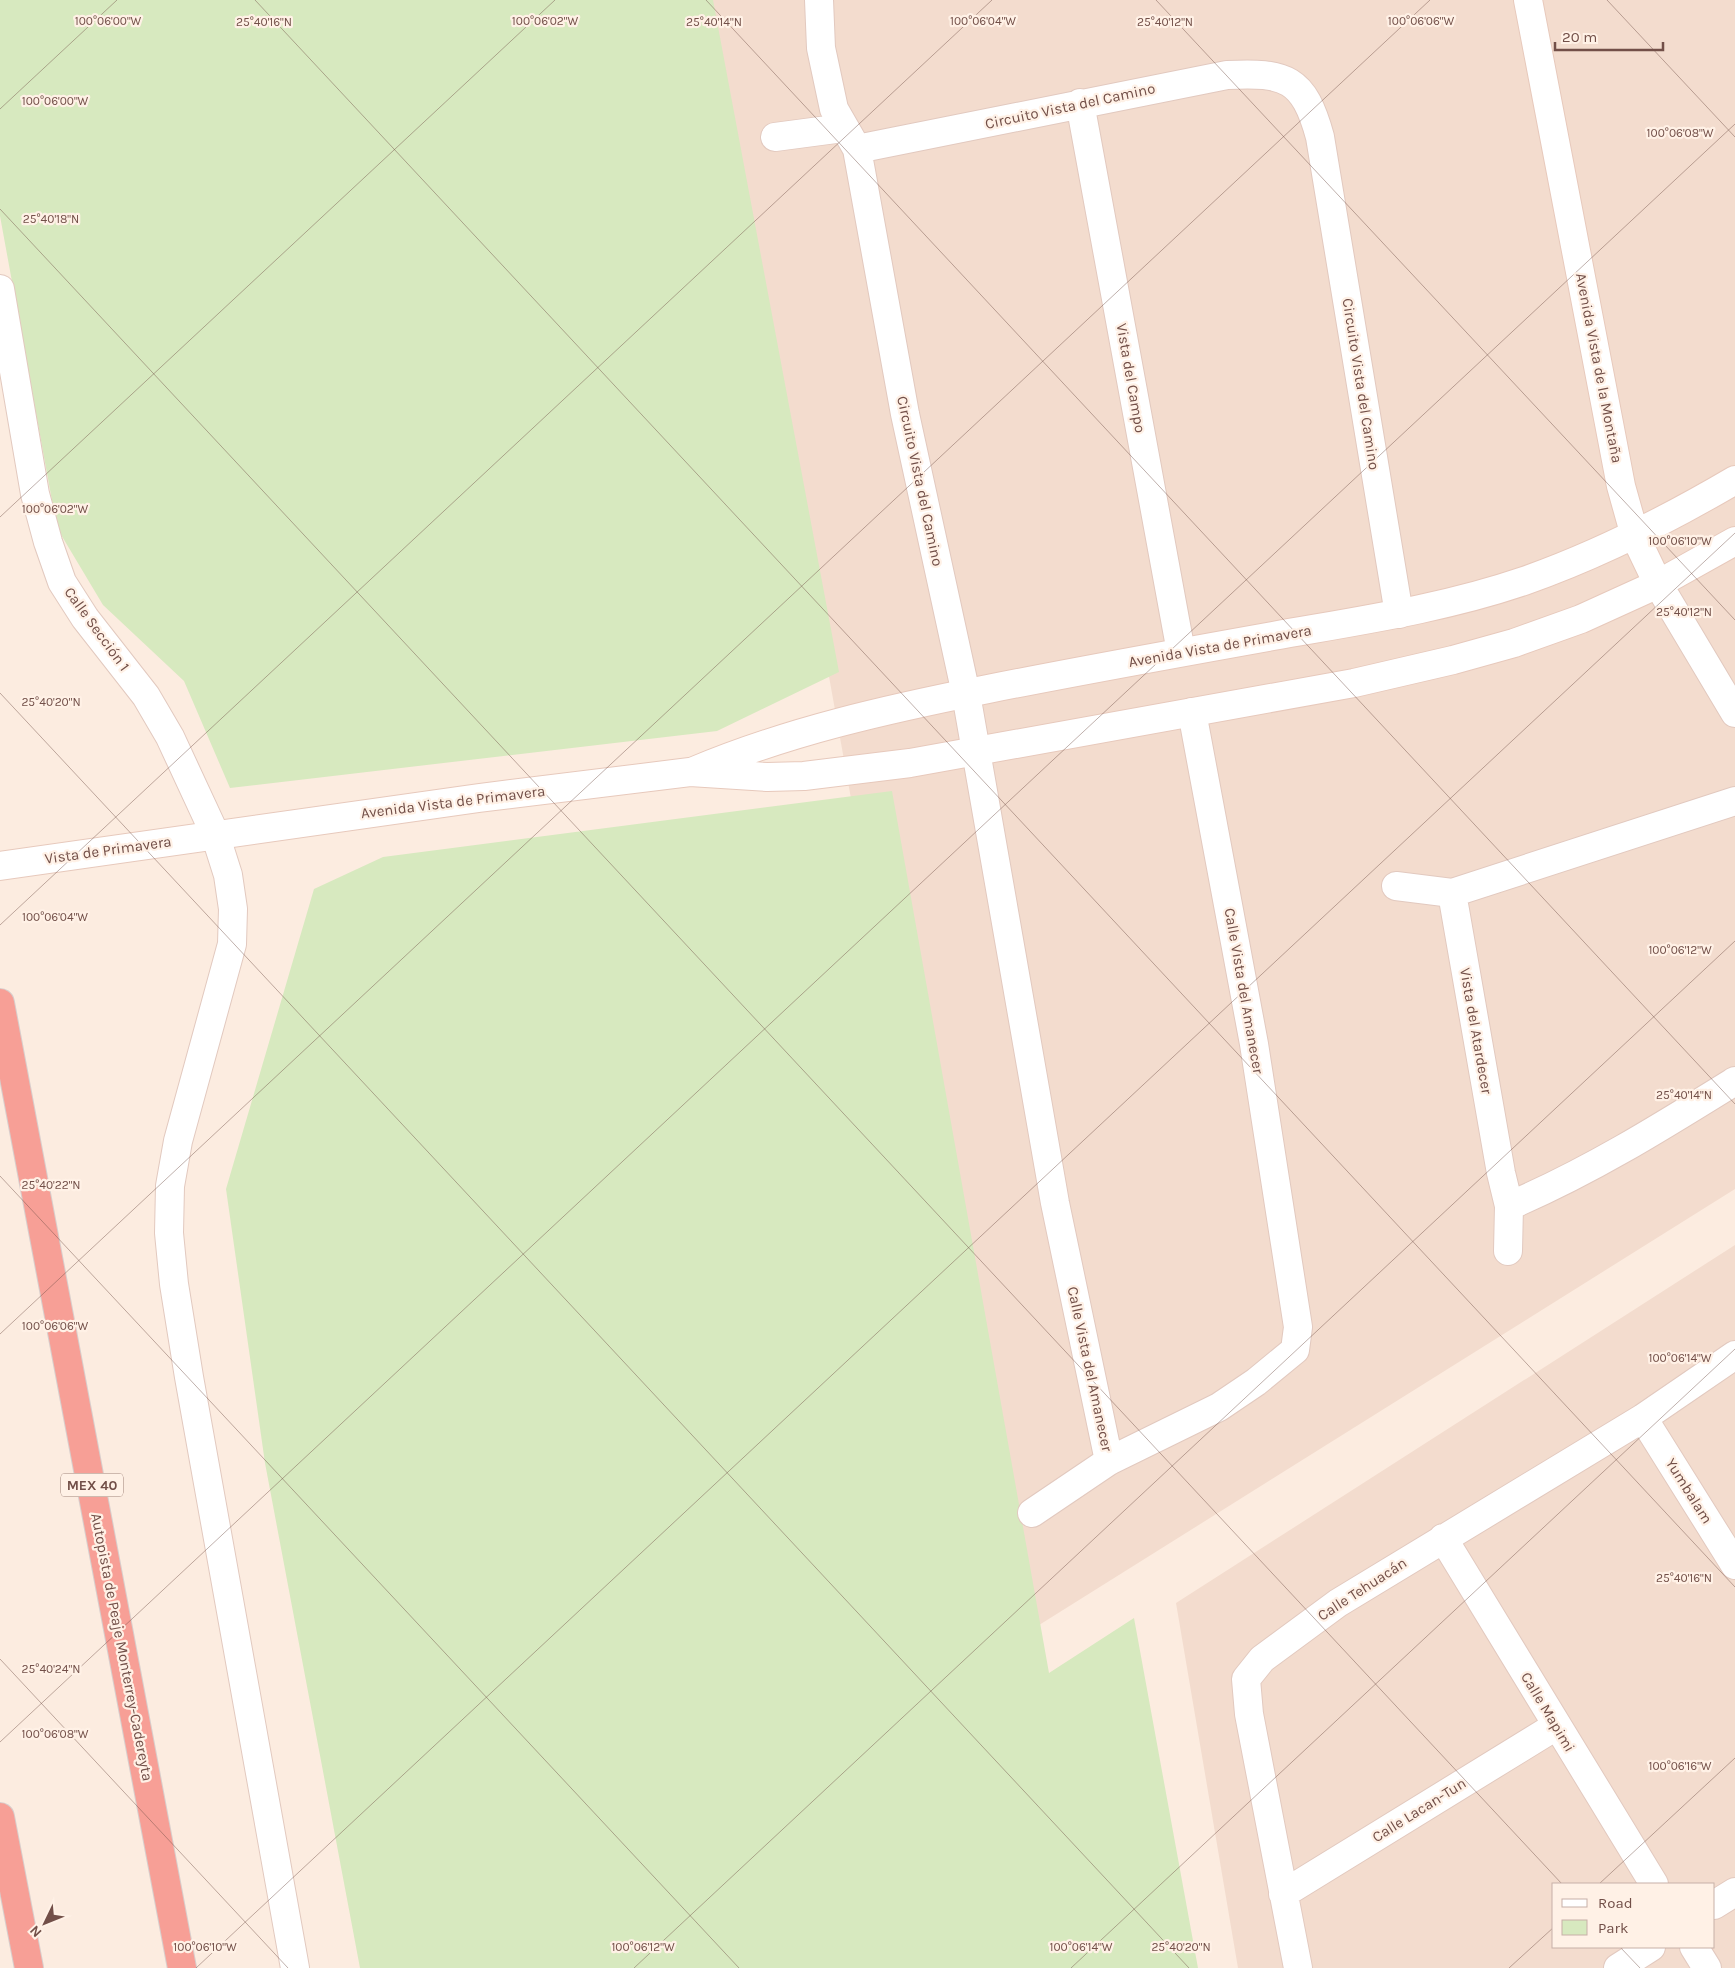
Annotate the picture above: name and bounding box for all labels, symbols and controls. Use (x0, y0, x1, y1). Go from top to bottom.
text: 100°06'00"W (75, 14, 142, 28)
text: 100°06'02"W (512, 14, 578, 28)
text: 100°06'04"W (950, 14, 1016, 28)
text: 100°06'06"W (1388, 14, 1454, 28)
text: 25°40'16"N (236, 15, 292, 29)
text: 25°40'14"N (686, 15, 742, 29)
text: 25°40'12"N (1137, 15, 1193, 29)
scale bar (1555, 20, 1662, 52)
text: 20 m (1562, 28, 1597, 46)
street label: Circuito Vista del Camino (983, 79, 1157, 133)
text: 100°06'00"W (22, 94, 89, 108)
text: 100°06'08"W (1647, 126, 1714, 140)
text: 25°40'18"N (23, 212, 79, 226)
street label: Avenida Vista de la Montaña (1572, 271, 1626, 465)
street label: Circuito Vista del Camino (1339, 297, 1383, 471)
street label: Vista del Campo (1112, 322, 1150, 434)
street label: Circuito Vista del Camino (893, 394, 947, 568)
text: 100°06'02"W (22, 502, 88, 516)
text: 100°06'10"W (1648, 534, 1712, 548)
street label: Calle Sección 1 (60, 583, 134, 675)
text: 25°40'12"N (1656, 605, 1712, 619)
street label: Avenida Vista de Primavera (1127, 621, 1313, 671)
text: 25°40'20"N (21, 695, 81, 709)
street label: Avenida Vista de Primavera (360, 782, 546, 822)
street label: Vista de Primavera (43, 832, 173, 868)
street label: Calle Vista del Amanecer (1221, 907, 1268, 1076)
text: 100°06'04"W (22, 910, 88, 924)
text: 100°06'12"W (1648, 943, 1712, 957)
street label: Vista del Atardecer (1456, 966, 1496, 1096)
text: 25°40'14"N (1656, 1088, 1712, 1102)
text: 25°40'22"N (21, 1178, 81, 1192)
street label: Calle Vista del Amanecer (1064, 1285, 1116, 1454)
text: 100°06'06"W (22, 1319, 88, 1333)
text: 100°06'14"W (1649, 1351, 1712, 1365)
street label: Yumbalam (1662, 1455, 1716, 1527)
road number: MEX 40 (61, 1474, 123, 1496)
street label: Autopista de Peaje Monterrey-Cadereyta (87, 1511, 157, 1783)
street label: Calle Tehuacán (1314, 1553, 1410, 1625)
text: 25°40'16"N (1656, 1571, 1712, 1585)
text: 25°40'24"N (22, 1662, 80, 1676)
street label: Calle Mapimi (1517, 1669, 1579, 1755)
text: 100°06'08"W (22, 1727, 89, 1741)
text: 100°06'16"W (1648, 1759, 1712, 1773)
street label: Calle Lacan-Tun (1369, 1774, 1469, 1846)
legend (1552, 1883, 1715, 1948)
text: Road (1598, 1894, 1633, 1912)
north arrow (20, 1898, 70, 1948)
text: Park (1598, 1919, 1628, 1937)
text: N (26, 1922, 46, 1941)
text: 100°06'10"W (173, 1940, 237, 1954)
text: 100°06'12"W (611, 1940, 675, 1954)
text: 100°06'14"W (1050, 1940, 1113, 1954)
text: 25°40'20"N (1151, 1940, 1211, 1954)

